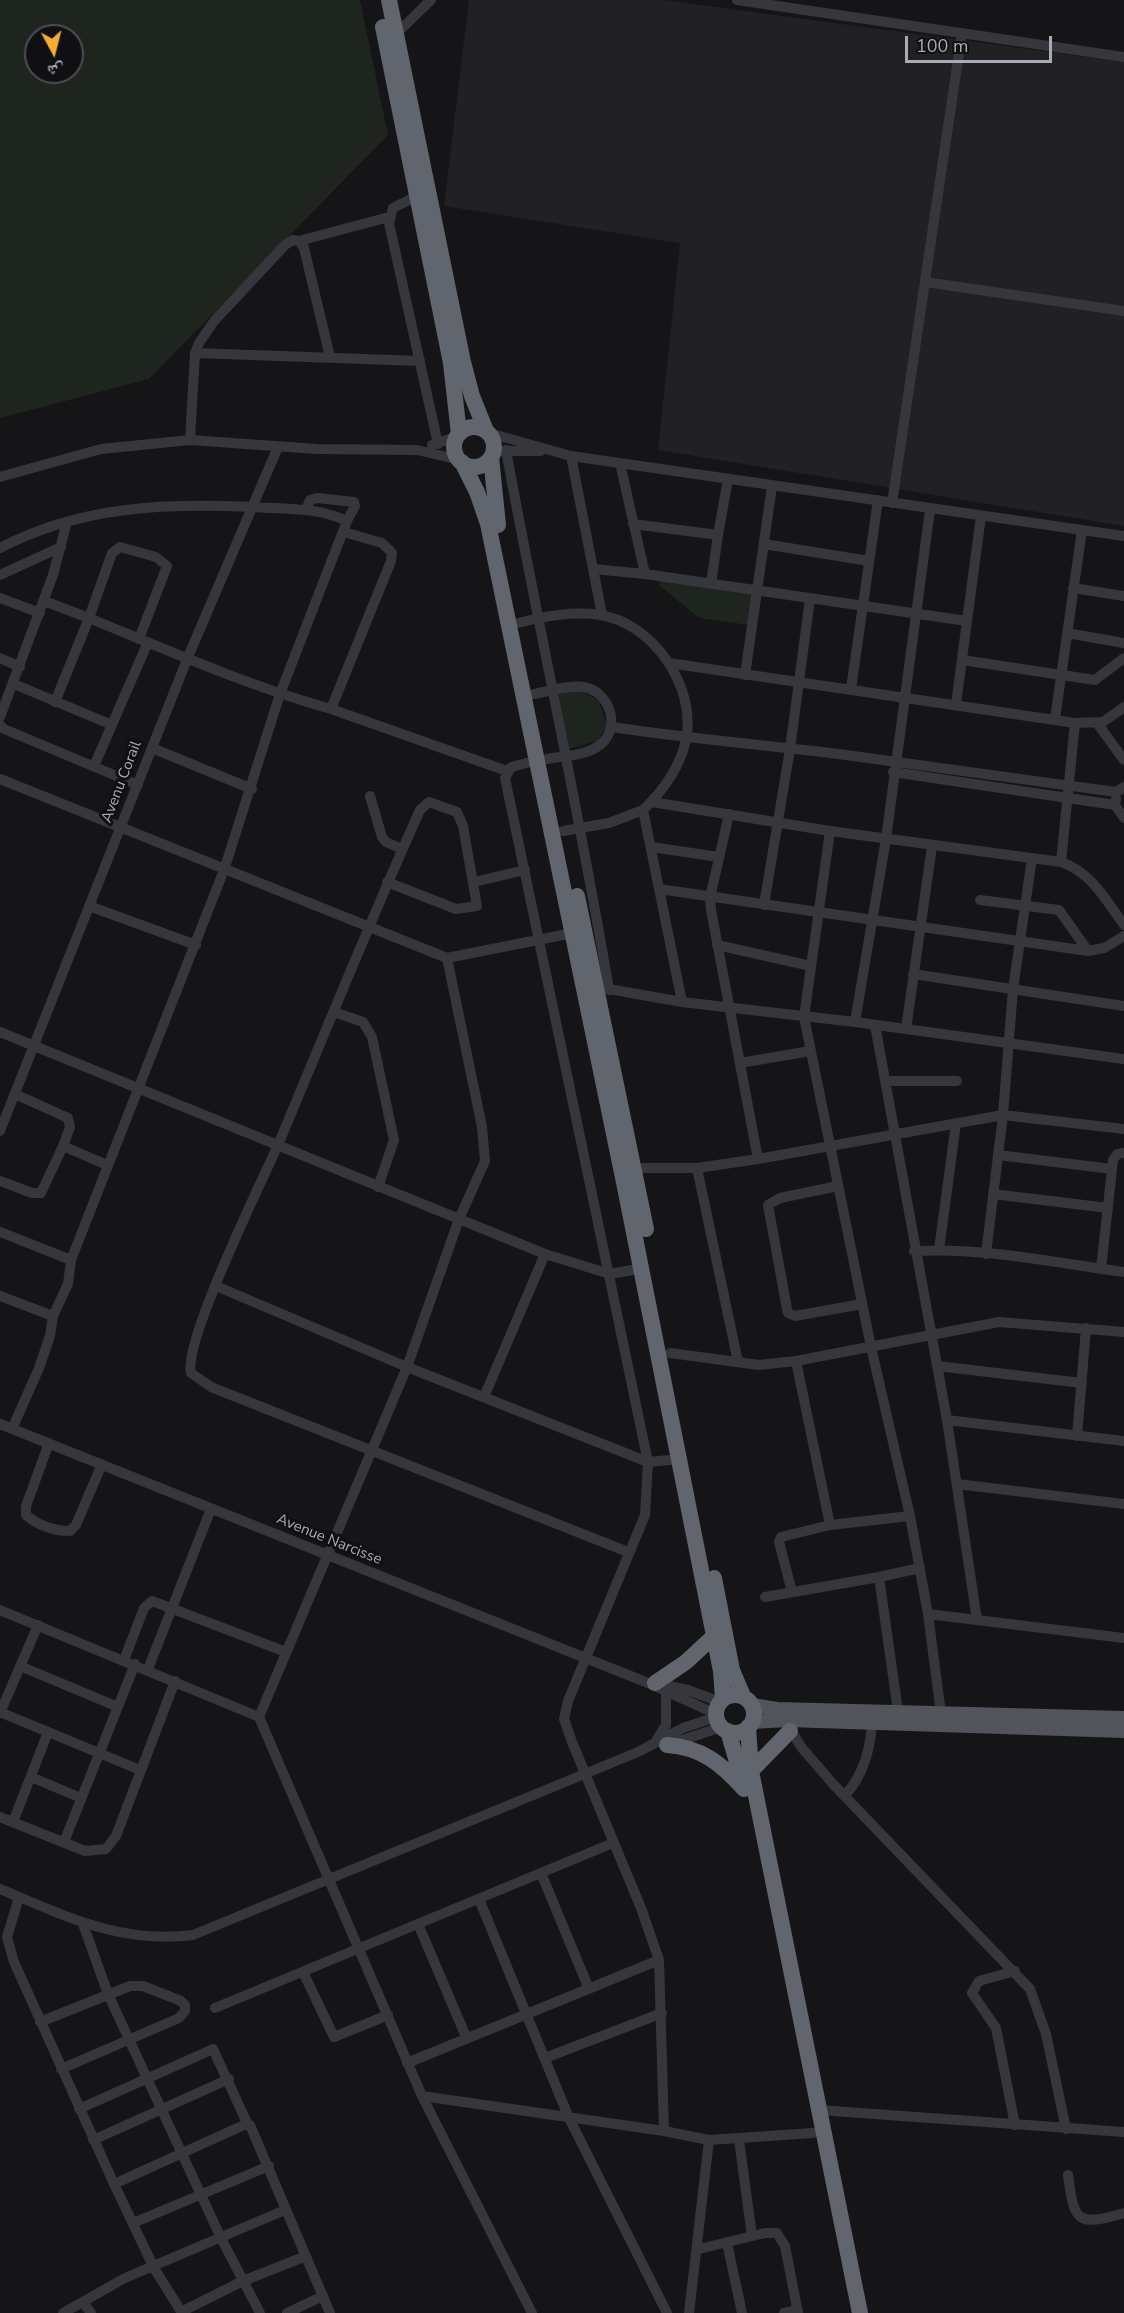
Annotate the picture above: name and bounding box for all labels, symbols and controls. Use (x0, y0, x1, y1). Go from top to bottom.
north arrow (24, 24, 84, 84)
scale bar (908, 24, 1055, 62)
text: 100 m (916, 34, 968, 58)
text: ش (46, 58, 66, 82)
street label: Avenu Corail (98, 739, 146, 825)
street label: Avenue Narcisse (274, 1511, 384, 1569)

